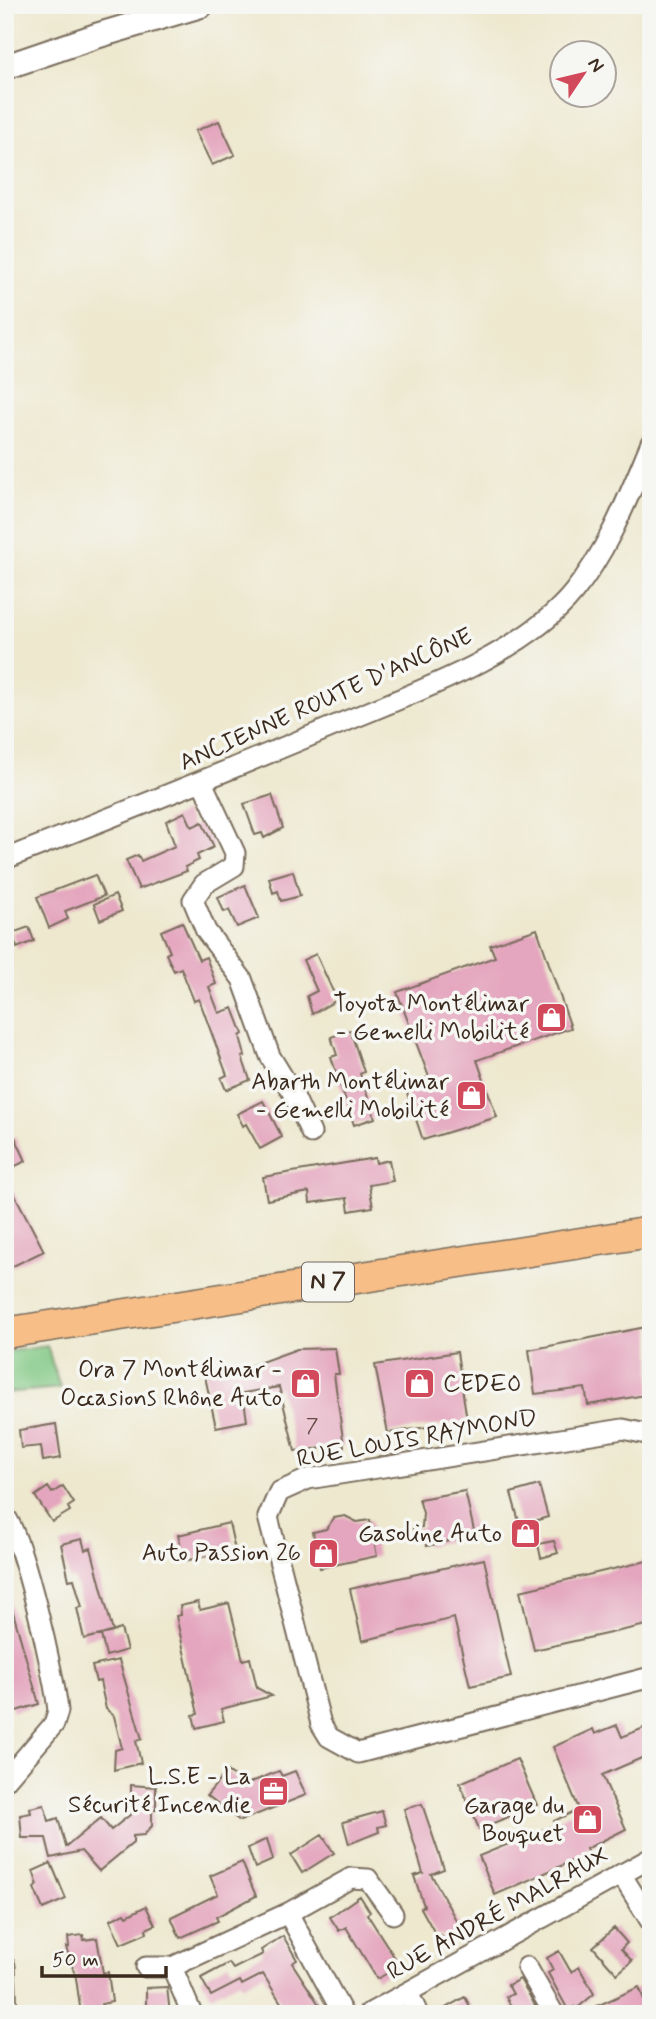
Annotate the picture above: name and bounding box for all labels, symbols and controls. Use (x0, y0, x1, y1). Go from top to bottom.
north arrow (548, 38, 618, 108)
text: N (582, 53, 610, 77)
street label: ANCIENNE ROUTE D'ANCÔNE (175, 621, 477, 779)
place label: Toyota Montélimar - Gemelli Mobilité (333, 989, 529, 1048)
shop icon: Toyota Montélimar - Gemelli Mobilité (535, 1001, 569, 1035)
place label: Abarth Montélimar - Gemelli Mobilité (251, 1067, 449, 1126)
shop icon: Abarth Montélimar - Gemelli Mobilité (455, 1079, 489, 1113)
road number: N 7 (302, 1262, 354, 1302)
place label: Ora 7 Montélimar - Occasions Rhône Auto (60, 1355, 282, 1414)
shop icon: Ora 7 Montélimar - Occasions Rhône Auto (288, 1367, 322, 1401)
shop icon: CEDEO (403, 1367, 437, 1401)
place label: CEDEO (443, 1369, 521, 1400)
street label: RUE LOUIS RAYMOND (294, 1403, 540, 1475)
house number: 7 (306, 1412, 319, 1440)
shop icon: Gasoline Auto (508, 1517, 542, 1551)
place label: Gasoline Auto (358, 1519, 502, 1550)
shop icon: Auto Passion 26 (307, 1536, 341, 1570)
place label: Auto Passion 26 (142, 1538, 301, 1569)
place label: L.S.E - La Sécurité Incendie (68, 1762, 251, 1821)
office icon: L.S.E - La Sécurité Incendie (257, 1774, 291, 1808)
place label: Garage du Bouquet (464, 1791, 564, 1850)
shop icon: Garage du Bouquet (570, 1803, 604, 1837)
street label: RUE ANDRÉ MALRAUX (381, 1838, 614, 1988)
scale bar (42, 1935, 166, 1979)
text: 50 m (52, 1946, 99, 1974)

